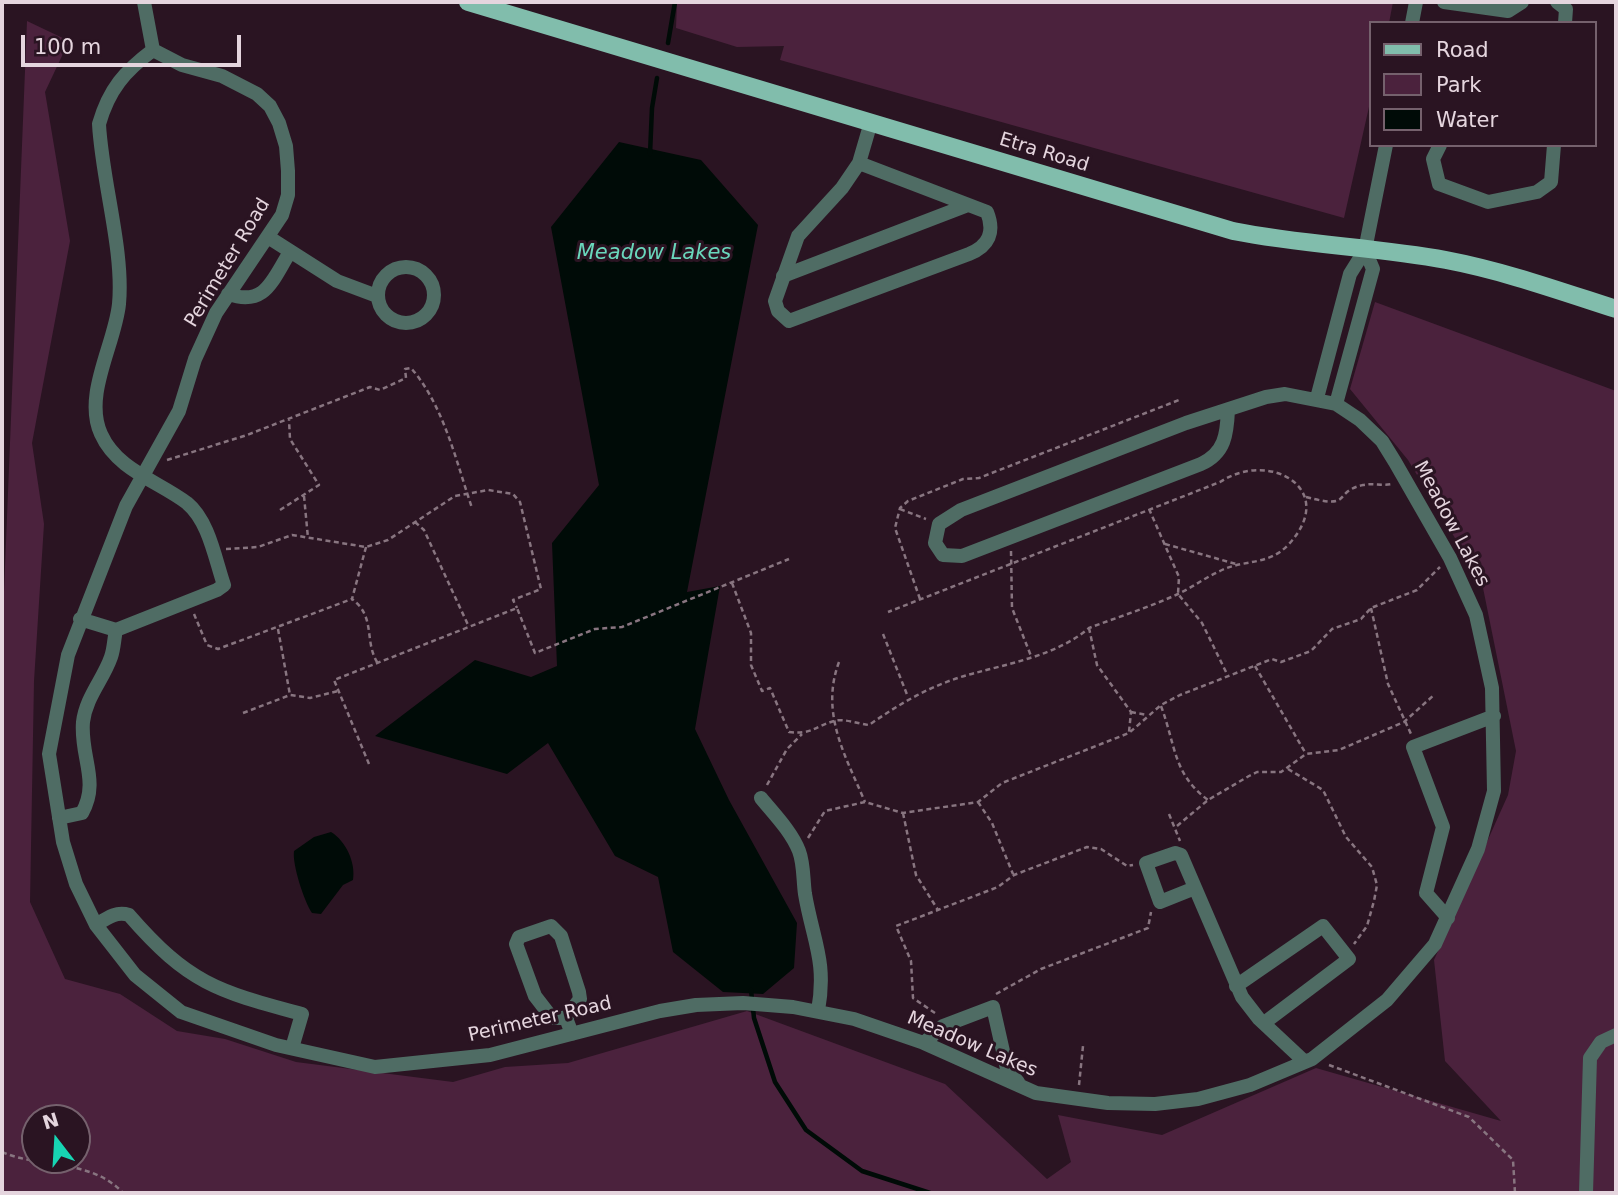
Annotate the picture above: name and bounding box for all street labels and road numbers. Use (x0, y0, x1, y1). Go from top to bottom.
street label: Etra Road (996, 129, 1092, 177)
street label: Perimeter Road (181, 194, 275, 332)
street label: Meadow Lakes (1408, 457, 1494, 591)
street label: Perimeter Road (466, 992, 614, 1048)
street label: Meadow Lakes (904, 1007, 1040, 1083)

